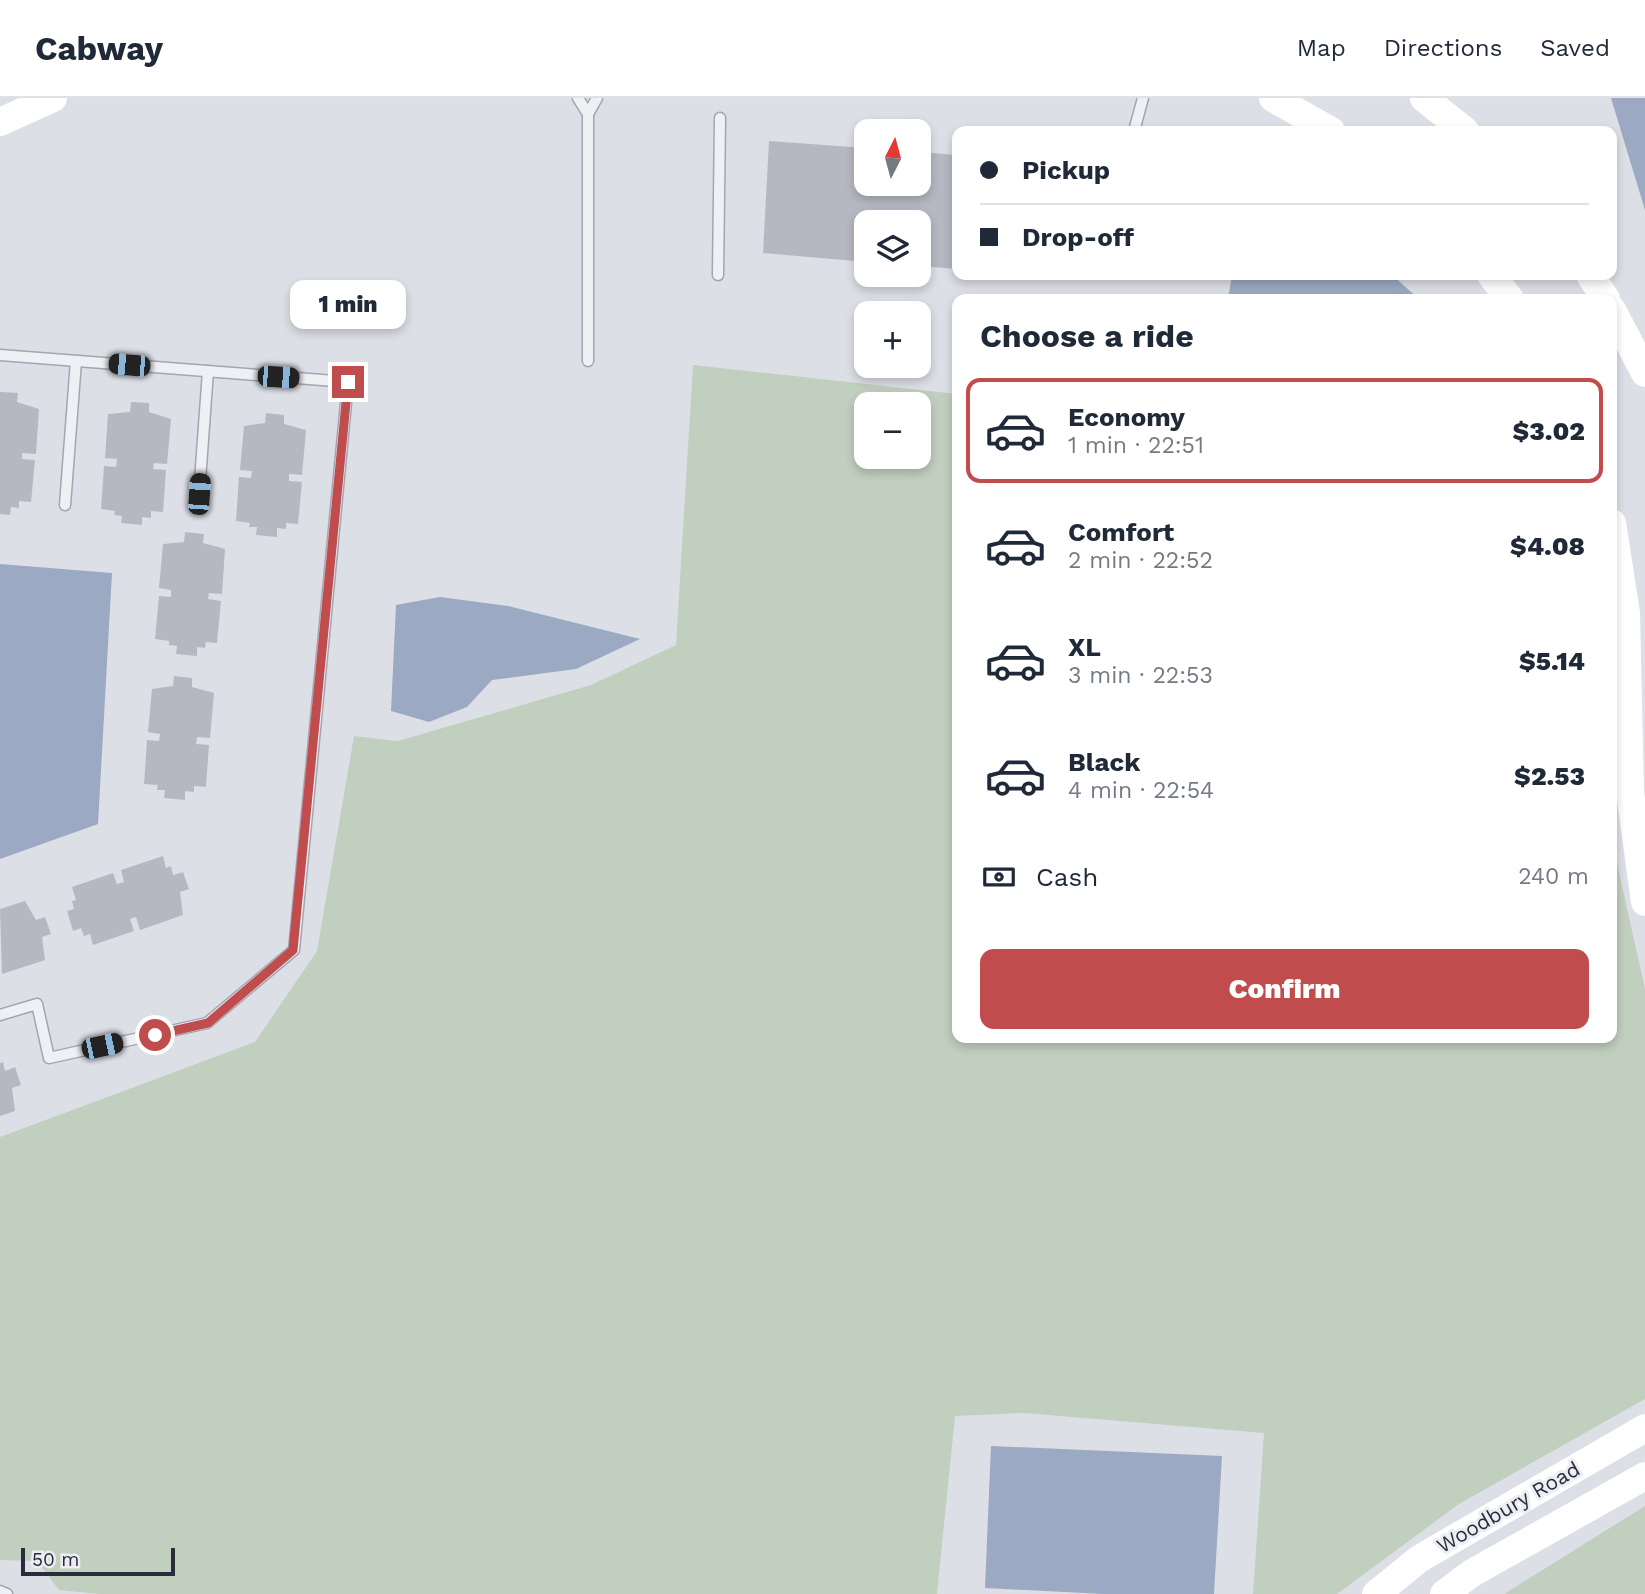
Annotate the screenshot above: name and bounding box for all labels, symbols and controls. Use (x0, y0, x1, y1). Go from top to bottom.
text: Cabway (35, 29, 163, 68)
text: Map (1297, 34, 1346, 62)
text: Directions (1384, 34, 1502, 62)
text: Saved (1540, 34, 1610, 62)
north arrow (854, 119, 931, 196)
map controls (854, 119, 931, 469)
text: Pickup (1022, 155, 1110, 185)
button: layers (854, 210, 931, 287)
text: Drop-off (1022, 222, 1134, 252)
callout: 1 min (290, 280, 406, 330)
text: 1 min (318, 291, 378, 318)
button: + (854, 301, 931, 378)
text: Choose a ride (980, 317, 1194, 355)
car (108, 353, 151, 377)
car (257, 365, 300, 389)
route end (332, 366, 364, 398)
button: − (854, 392, 931, 469)
icon: car (984, 399, 1047, 462)
text: Economy (1068, 402, 1185, 432)
text: $3.02 (1512, 416, 1585, 446)
text: 1 min · 22:51 (1068, 432, 1204, 459)
car (188, 472, 211, 516)
icon: car (984, 514, 1047, 577)
text: Comfort (1068, 517, 1174, 547)
text: $4.08 (1510, 531, 1585, 561)
text: 2 min · 22:52 (1068, 547, 1213, 574)
icon: car (984, 629, 1047, 692)
text: XL (1068, 632, 1101, 662)
text: $5.14 (1519, 646, 1585, 676)
text: 3 min · 22:53 (1068, 662, 1213, 689)
icon: car (984, 744, 1047, 807)
text: Black (1068, 747, 1140, 777)
text: $2.53 (1514, 761, 1585, 791)
text: 4 min · 22:54 (1068, 777, 1214, 804)
icon: cash (980, 858, 1018, 896)
text: Cash (1036, 862, 1098, 892)
text: 240 m (1518, 863, 1589, 890)
button: Confirm (980, 949, 1589, 1029)
route start (139, 1019, 171, 1051)
car (80, 1031, 125, 1061)
street label: Woodbury Road (1432, 1456, 1584, 1558)
scale bar (21, 1545, 175, 1577)
text: 50 m (32, 1548, 79, 1571)

